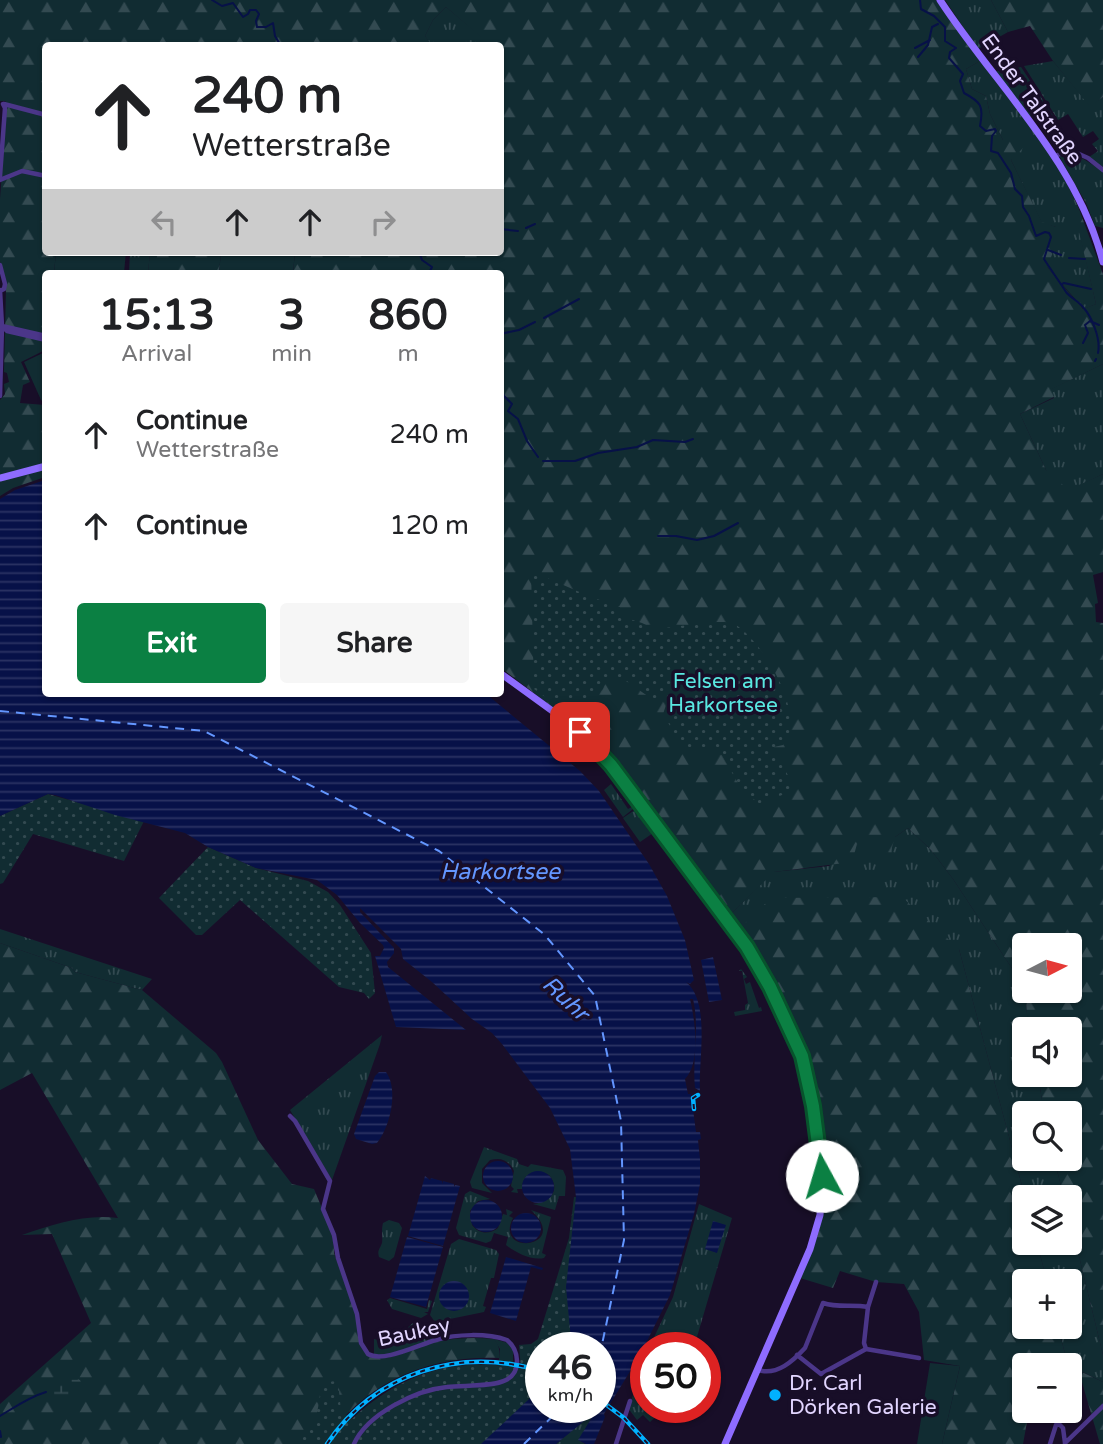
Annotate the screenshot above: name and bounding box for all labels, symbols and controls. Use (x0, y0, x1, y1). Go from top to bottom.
street label: Ender Talstraße (976, 29, 1087, 170)
text: 240 m (192, 67, 342, 126)
icon: ahead (77, 70, 168, 161)
text: Wetterstraße (192, 127, 391, 165)
icon: left (145, 203, 183, 241)
icon: ahead (218, 203, 256, 241)
icon: ahead (291, 203, 329, 241)
icon: right (364, 203, 402, 241)
text: 15:13 (98, 290, 215, 341)
text: 3 (278, 290, 305, 341)
text: 860 (368, 290, 448, 341)
text: Arrival (121, 340, 192, 368)
text: min (271, 340, 312, 368)
text: m (397, 340, 419, 368)
text: Continue (136, 405, 248, 436)
icon: ahead (77, 416, 115, 454)
text: 240 m (389, 419, 469, 450)
text: Wetterstraße (136, 436, 279, 464)
icon: ahead (77, 507, 115, 545)
text: Continue (136, 510, 248, 541)
text: 120 m (389, 510, 469, 541)
button: Exit (77, 603, 266, 683)
button: Share (280, 603, 469, 683)
park label: Felsen am Harkortsee (668, 669, 778, 718)
pin (550, 702, 610, 762)
icon: arrive (561, 713, 599, 751)
water label: Harkortsee (440, 858, 562, 886)
north arrow (1012, 933, 1082, 1003)
map controls (1012, 933, 1082, 1423)
water label: Ruhr (536, 970, 597, 1029)
button: sound (1012, 1017, 1082, 1087)
button: search (1012, 1101, 1082, 1171)
position arrow (785, 1139, 859, 1213)
button: layers (1012, 1185, 1082, 1255)
button: + (1012, 1269, 1082, 1339)
street label: Baukey (376, 1313, 453, 1352)
speed limit sign: 50 (630, 1332, 721, 1423)
text: 46 (549, 1347, 592, 1389)
button: − (1012, 1353, 1082, 1423)
place label: Dr. Carl Dörken Galerie (789, 1371, 937, 1420)
text: km/h (548, 1384, 593, 1406)
marker: Dr. Carl Dörken Galerie (767, 1387, 783, 1403)

